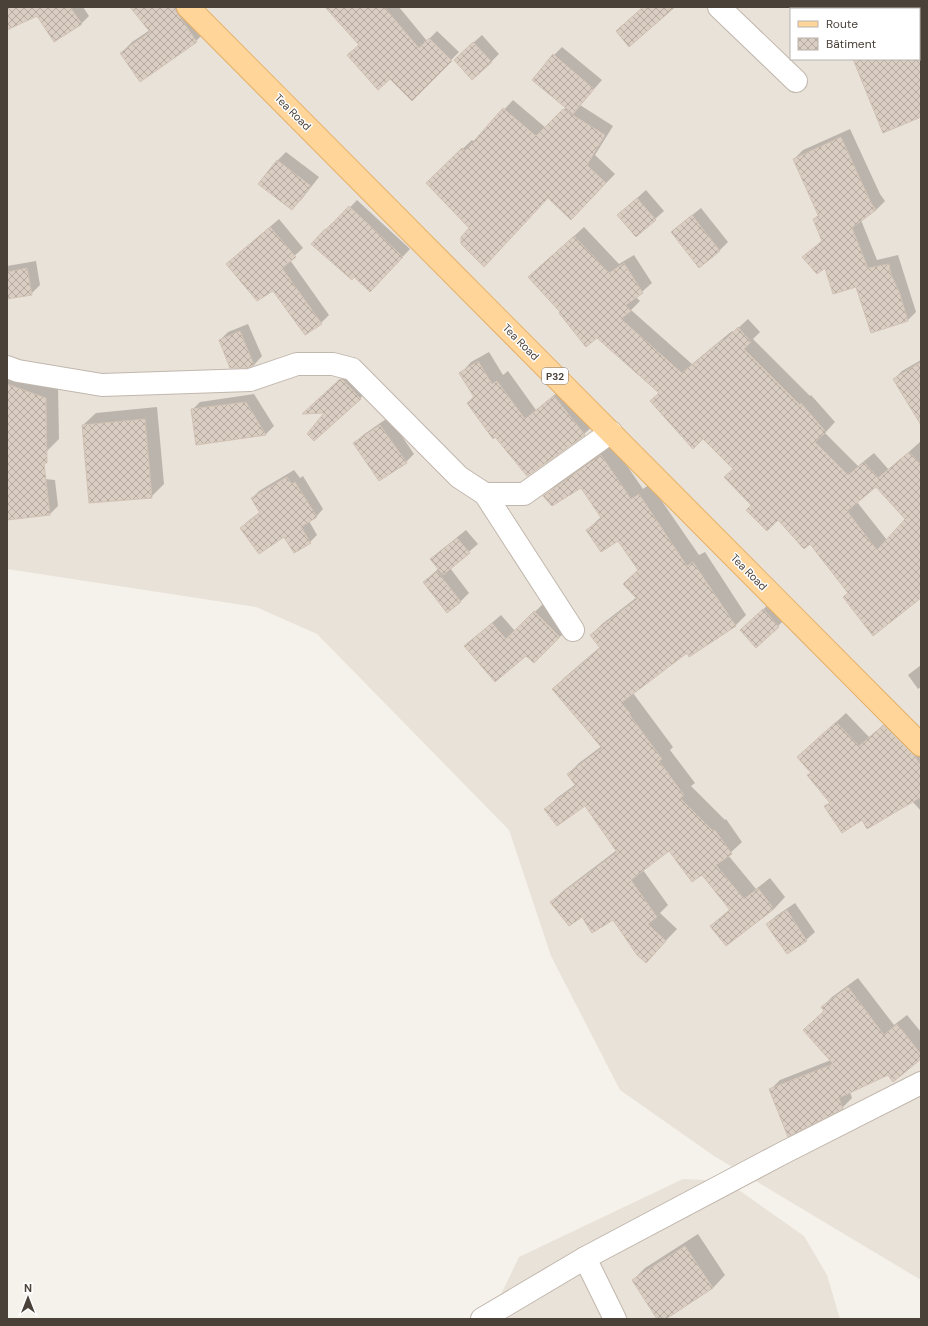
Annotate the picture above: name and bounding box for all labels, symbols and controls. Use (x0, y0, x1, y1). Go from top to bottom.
legend (790, 8, 920, 60)
text: Route (826, 16, 858, 32)
text: Bâtiment (826, 36, 877, 52)
street label: Tea Road (272, 91, 314, 133)
street label: Tea Road (500, 321, 542, 363)
road number: P32 (542, 368, 568, 384)
street label: Tea Road (728, 551, 770, 593)
north arrow (8, 1278, 48, 1318)
text: N (24, 1281, 32, 1295)

